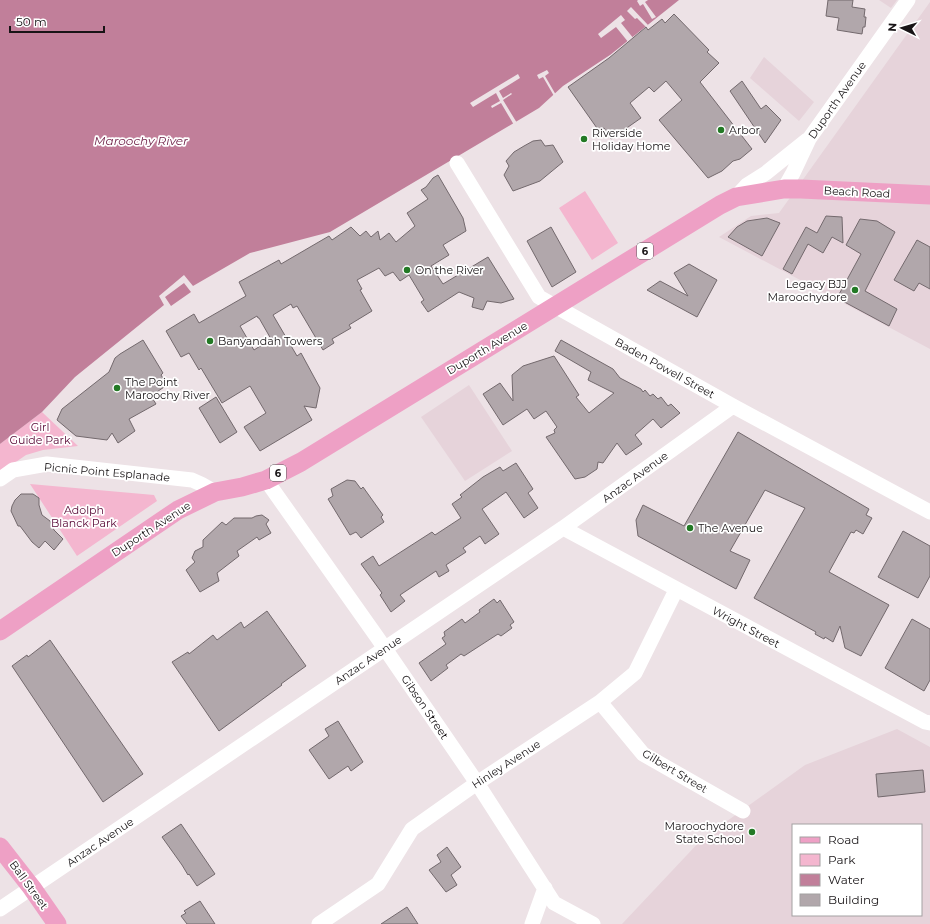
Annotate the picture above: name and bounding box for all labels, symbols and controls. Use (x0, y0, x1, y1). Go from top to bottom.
scale bar (10, 8, 104, 34)
north arrow (882, 8, 922, 48)
text: 50 m (16, 14, 47, 29)
text: N (885, 22, 899, 32)
street label: Duporth Avenue (805, 58, 869, 142)
place label: Arbor (729, 123, 760, 137)
marker: Arbor (716, 125, 726, 135)
place label: Riverside Holiday Home (592, 126, 671, 153)
water label: Maroochy River (94, 133, 188, 148)
marker: Riverside Holiday Home (579, 134, 589, 144)
street label: Beach Road (823, 183, 891, 201)
road number: 6 (637, 243, 653, 259)
place label: On the River (415, 263, 484, 277)
marker: On the River (402, 265, 412, 275)
place label: Legacy BJJ Maroochydore (768, 277, 847, 304)
marker: Legacy BJJ Maroochydore (850, 285, 860, 295)
street label: Duporth Avenue (444, 318, 530, 378)
place label: Banyandah Towers (218, 334, 323, 348)
street label: Baden Powell Street (613, 335, 718, 402)
marker: Banyandah Towers (205, 336, 215, 346)
place label: The Point Maroochy River (125, 375, 210, 402)
marker: The Point Maroochy River (112, 383, 122, 393)
park label: Girl Guide Park (10, 420, 71, 447)
street label: Anzac Avenue (599, 448, 671, 506)
street label: Picnic Point Esplanade (43, 460, 171, 485)
road number: 6 (270, 465, 286, 481)
street label: Duporth Avenue (109, 498, 194, 560)
park label: Adolph Blanck Park (51, 503, 117, 530)
place label: The Avenue (698, 521, 763, 535)
marker: The Avenue (685, 523, 695, 533)
street label: Wright Street (710, 603, 783, 651)
street label: Anzac Avenue (332, 632, 405, 688)
street label: Gibson Street (398, 672, 452, 742)
street label: Hinley Avenue (469, 736, 543, 791)
street label: Gilbert Street (640, 746, 711, 796)
street label: Anzac Avenue (64, 814, 137, 870)
place label: Maroochydore State School (665, 819, 744, 846)
legend (792, 824, 922, 916)
marker: Maroochydore State School (747, 827, 757, 837)
text: Road (828, 832, 859, 847)
text: Park (828, 852, 856, 867)
street label: Ball Street (7, 858, 52, 913)
text: Water (828, 872, 865, 887)
text: Building (828, 892, 879, 907)

